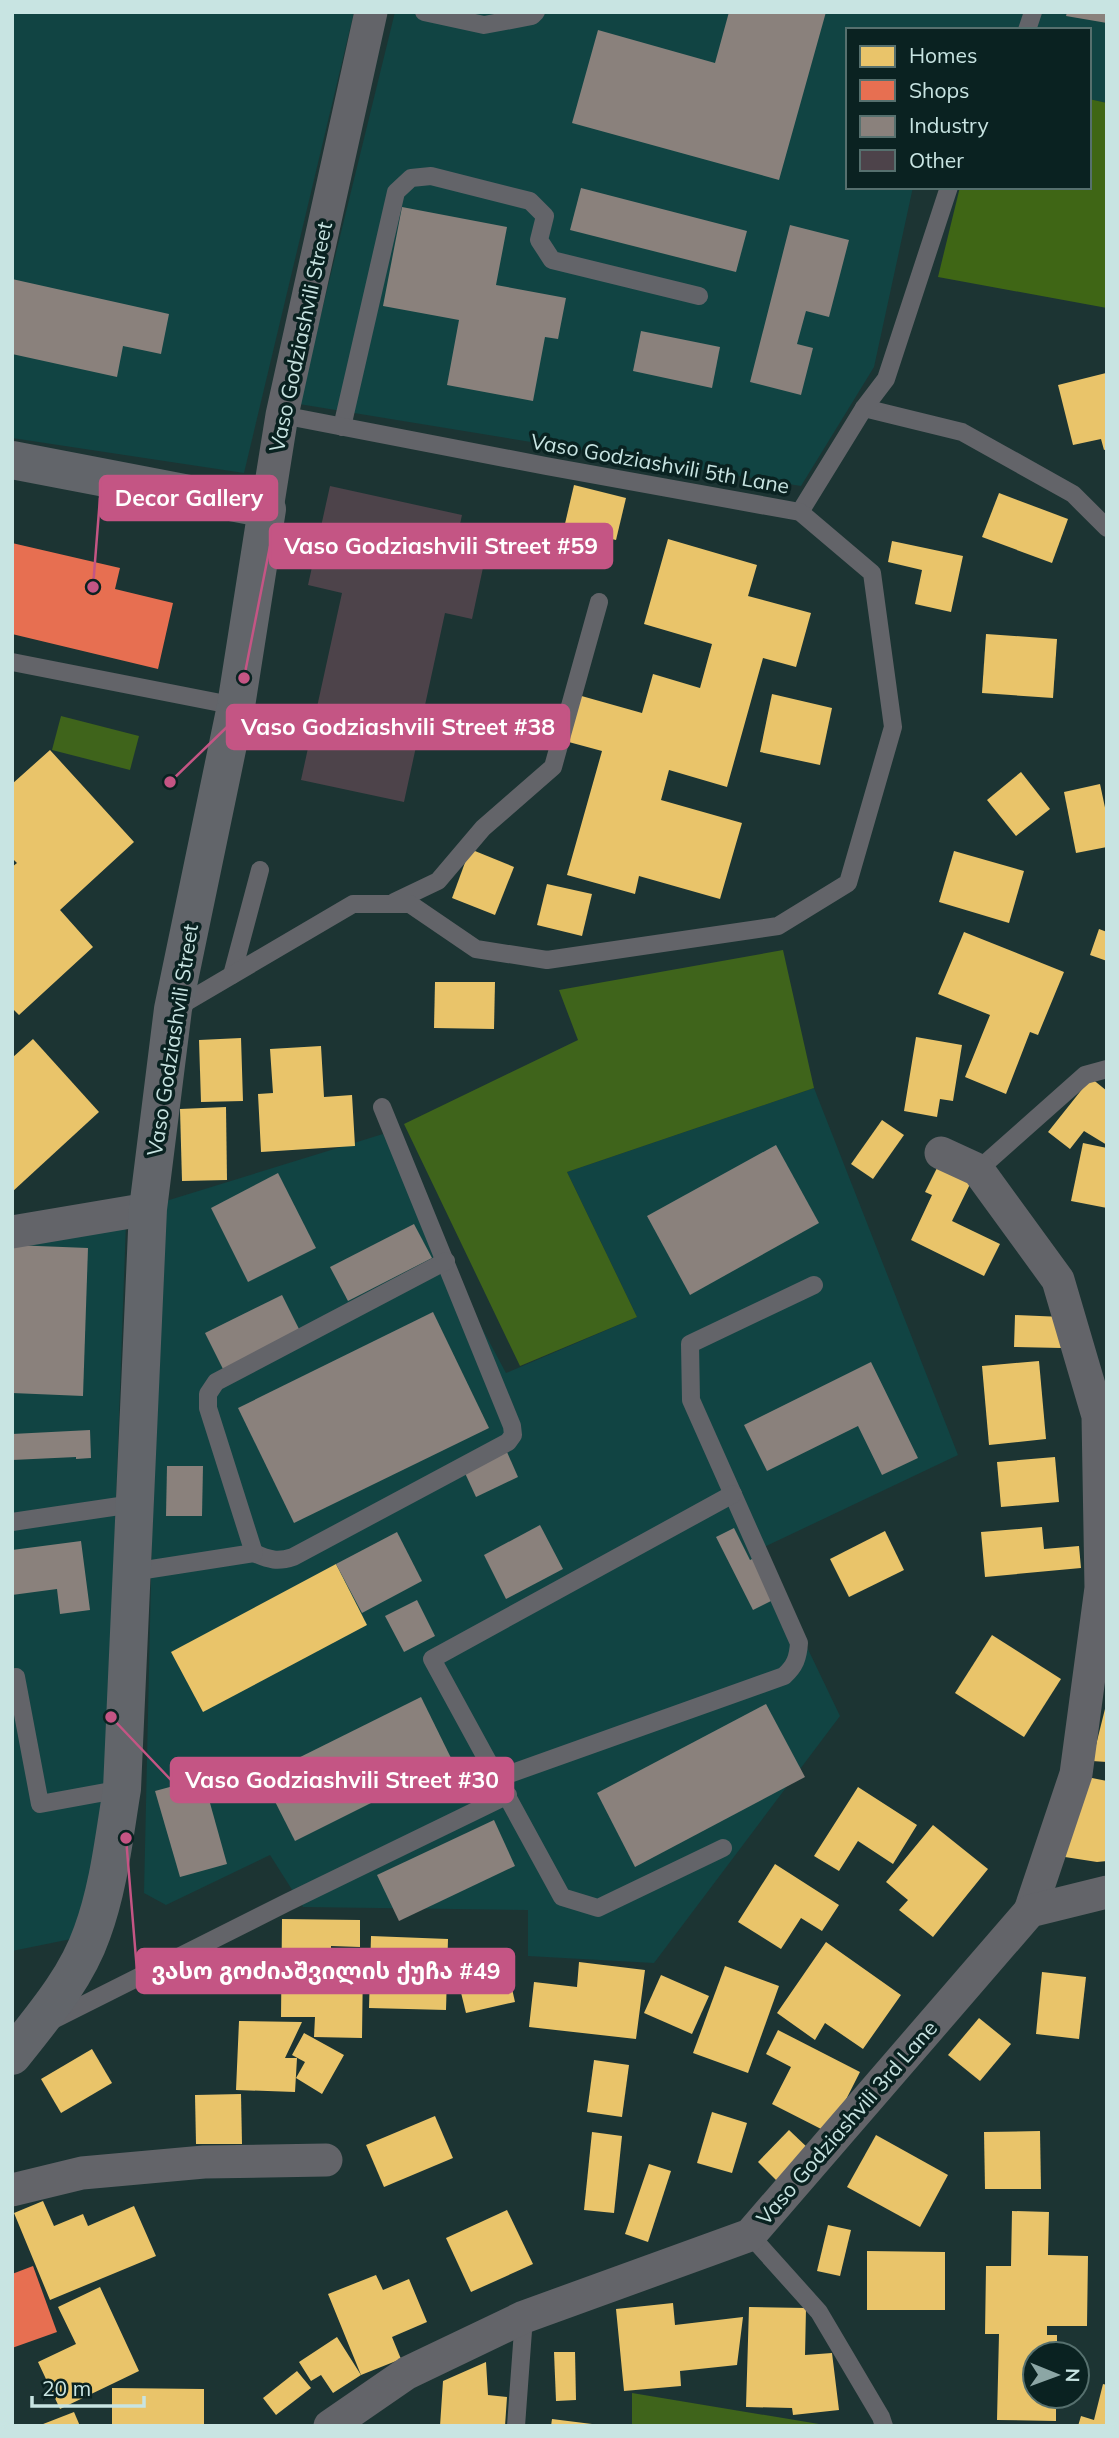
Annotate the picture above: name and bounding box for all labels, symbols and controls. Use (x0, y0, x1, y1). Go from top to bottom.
legend (846, 28, 1091, 189)
text: Homes (909, 42, 977, 68)
text: Shops (909, 77, 969, 103)
text: Industry (909, 112, 989, 138)
text: Other (909, 147, 964, 173)
street label: Vaso Godziashvili Street (263, 219, 337, 454)
street label: Vaso Godziashvili 5th Lane (529, 427, 792, 499)
callout: Decor Gallery (100, 476, 277, 520)
text: Decor Gallery (115, 483, 264, 512)
callout: Vaso Godziashvili Street #59 (270, 524, 612, 568)
text: Vaso Godziashvili Street #59 (283, 531, 598, 560)
callout: Vaso Godziashvili Street #38 (227, 705, 569, 749)
text: Vaso Godziashvili Street #38 (240, 712, 555, 741)
street label: Vaso Godziashvili Street (141, 922, 203, 1158)
callout: Vaso Godziashvili Street #30 (171, 1758, 513, 1802)
text: Vaso Godziashvili Street #30 (184, 1765, 499, 1794)
callout: ვასო გოძიაშვილის ქუჩა #49 (137, 1949, 514, 1993)
text: ვასო გოძიაშვილის ქუჩა #49 (151, 1956, 501, 1985)
street label: Vaso Godziashvili 3rd Lane (750, 2015, 942, 2230)
north arrow (1021, 2340, 1091, 2410)
scale bar (32, 2364, 144, 2408)
text: N (1061, 2368, 1085, 2383)
text: 20 m (42, 2375, 91, 2401)

